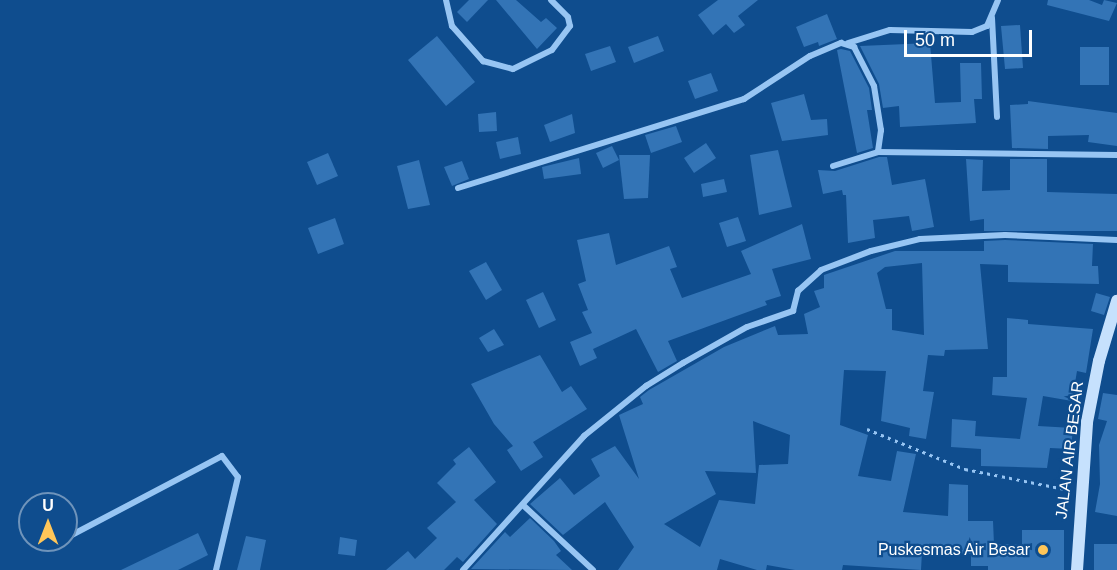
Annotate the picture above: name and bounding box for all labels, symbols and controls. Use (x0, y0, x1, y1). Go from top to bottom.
scale bar (907, 18, 1034, 56)
text: 50 m (915, 30, 955, 50)
street label: JALAN AIR BESAR (1052, 380, 1088, 520)
north arrow (18, 492, 78, 552)
text: U (42, 497, 54, 514)
place label: Puskesmas Air Besar (877, 540, 1030, 560)
marker: Puskesmas Air Besar (1034, 541, 1052, 559)

